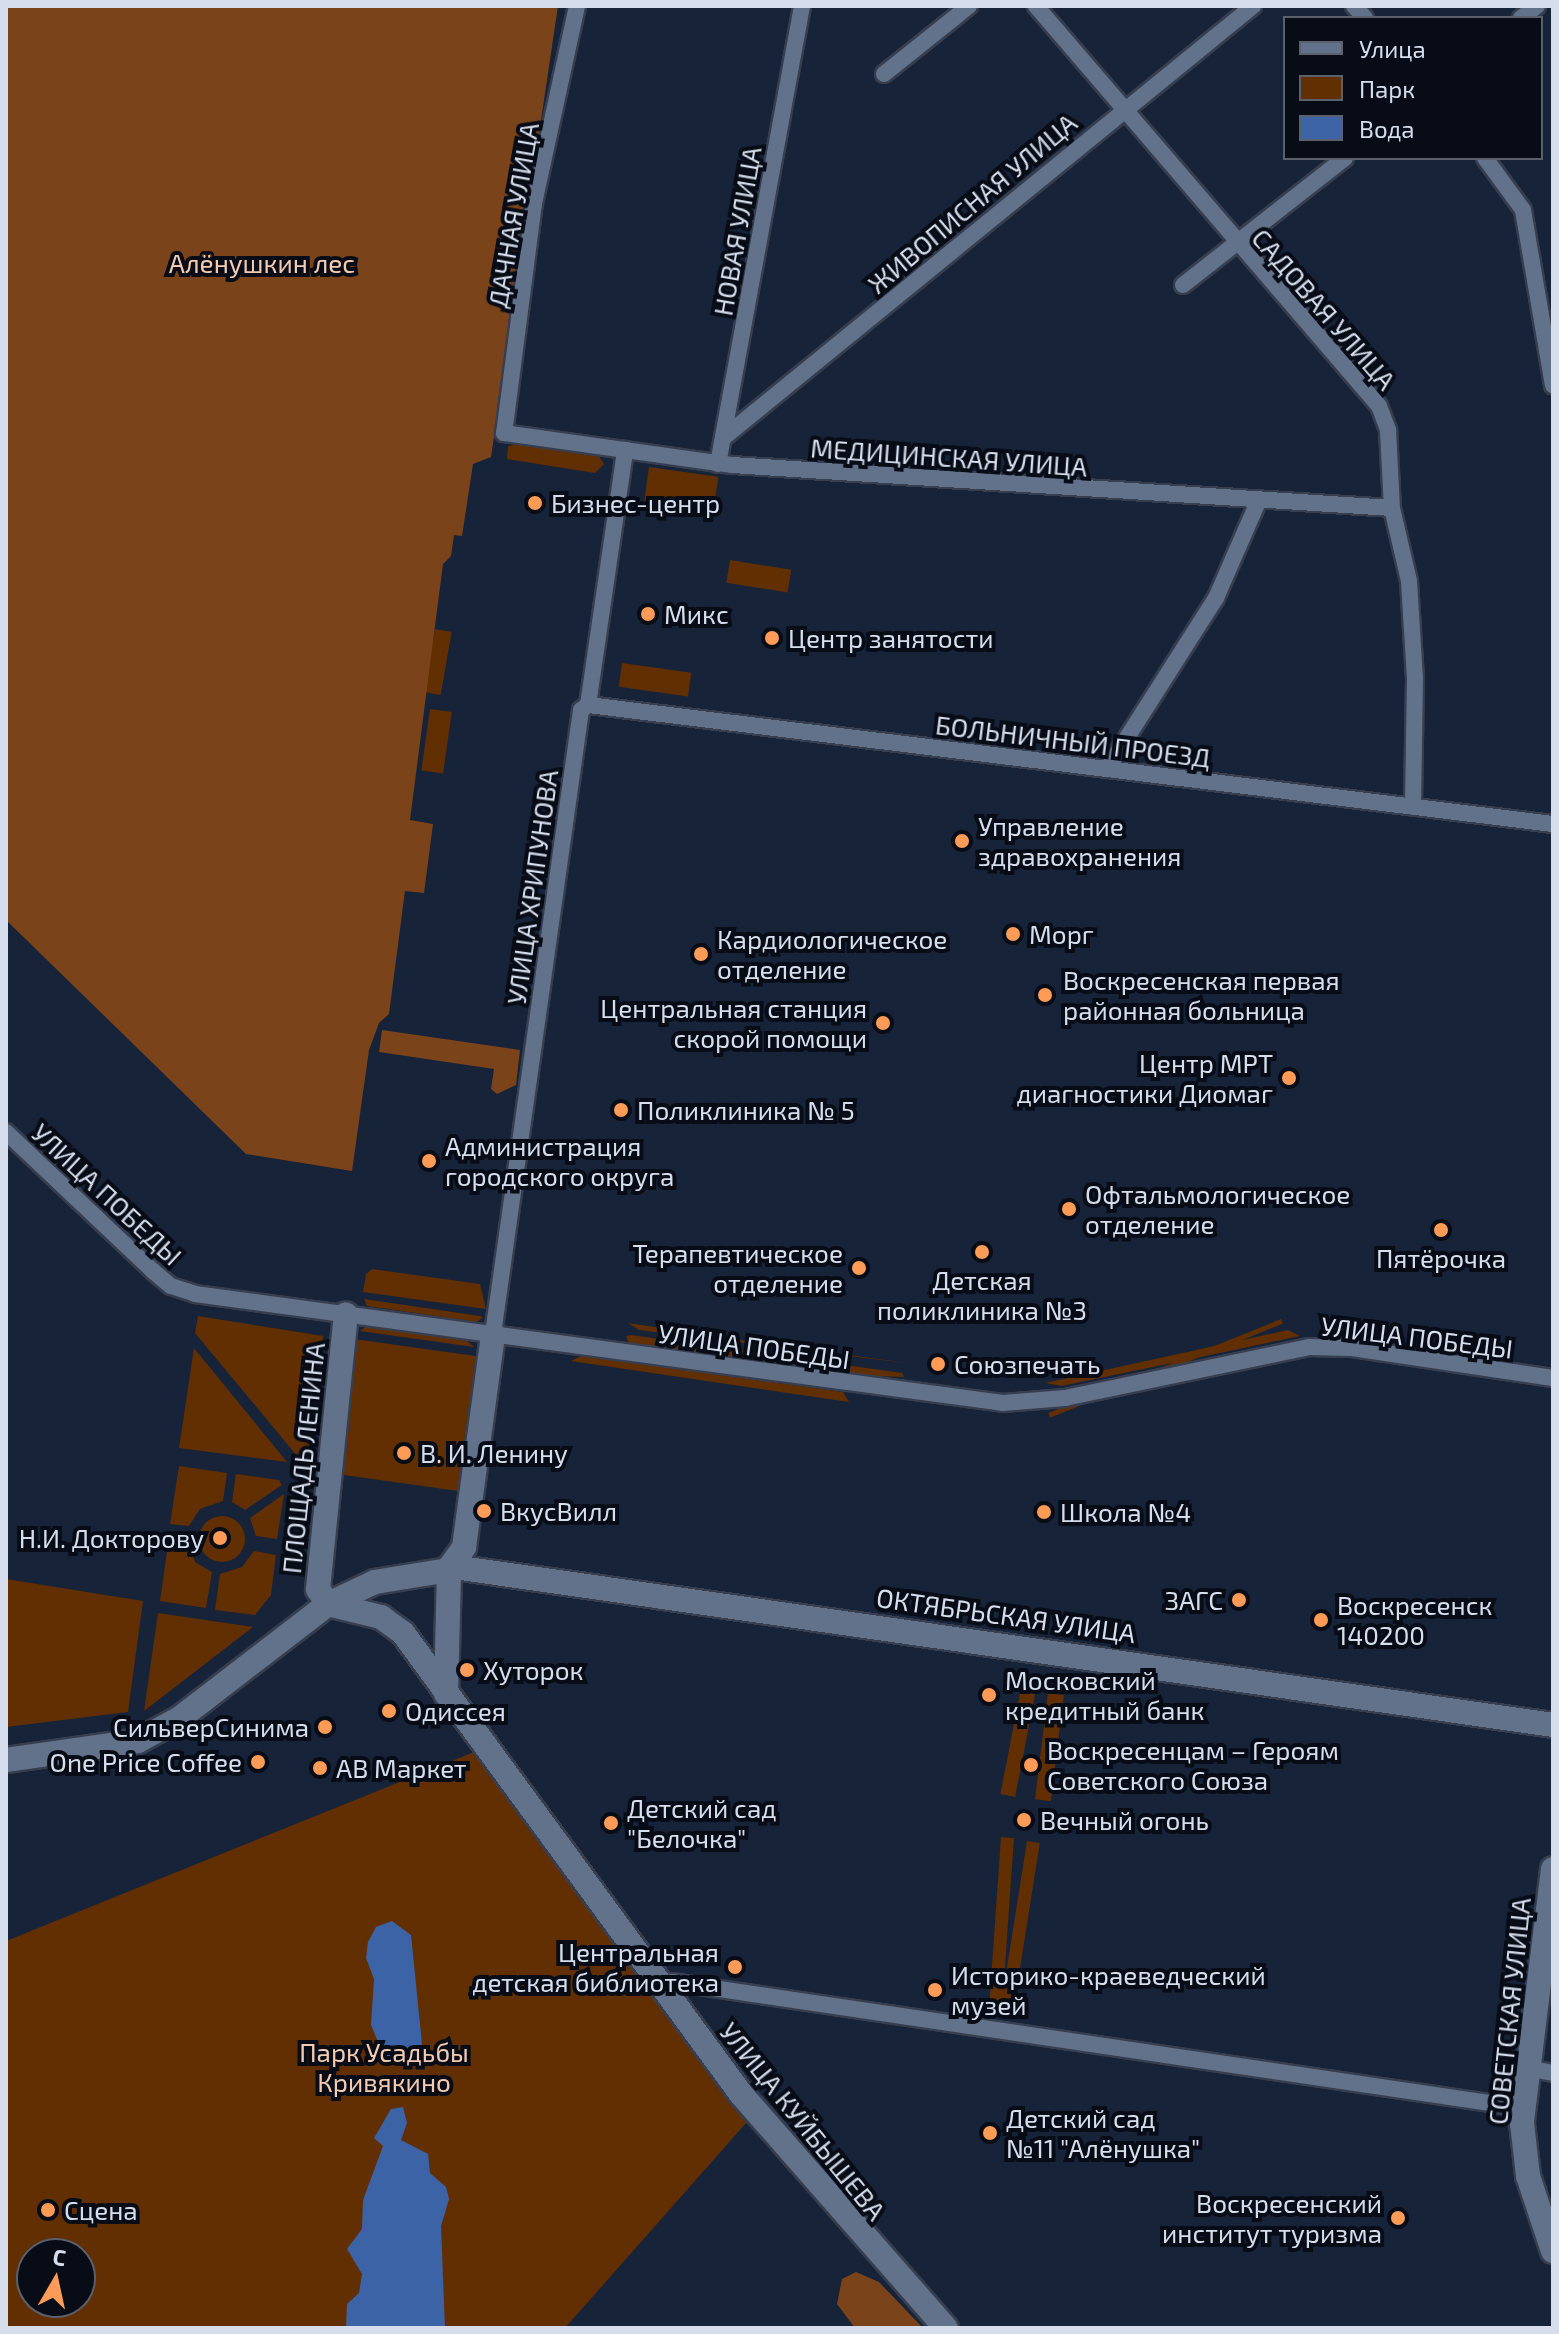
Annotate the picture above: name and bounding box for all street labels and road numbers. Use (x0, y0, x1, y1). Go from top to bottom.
street label: ЖИВОПИСНАЯ УЛИЦА (861, 107, 1083, 299)
street label: ДАЧНАЯ УЛИЦА (481, 120, 545, 310)
street label: НОВАЯ УЛИЦА (707, 144, 767, 318)
street label: САДОВАЯ УЛИЦА (1246, 222, 1402, 396)
street label: МЕДИЦИНСКАЯ УЛИЦА (810, 432, 1088, 482)
street label: БОЛЬНИЧНЫЙ ПРОЕЗД (934, 709, 1212, 773)
street label: УЛИЦА ХРИПУНОВА (500, 768, 564, 1006)
street label: УЛИЦА ПОБЕДЫ (26, 1117, 188, 1271)
street label: УЛИЦА ПОБЕДЫ (1319, 1310, 1515, 1364)
street label: УЛИЦА ПОБЕДЫ (656, 1317, 852, 1375)
street label: ПЛОЩАДЬ ЛЕНИНА (275, 1341, 331, 1575)
street label: ОКТЯБРЬСКАЯ УЛИЦА (874, 1581, 1138, 1649)
street label: СОВЕТСКАЯ УЛИЦА (1482, 1896, 1536, 2126)
street label: УЛИЦА КУЙБЫШЕВА (714, 2016, 892, 2226)

